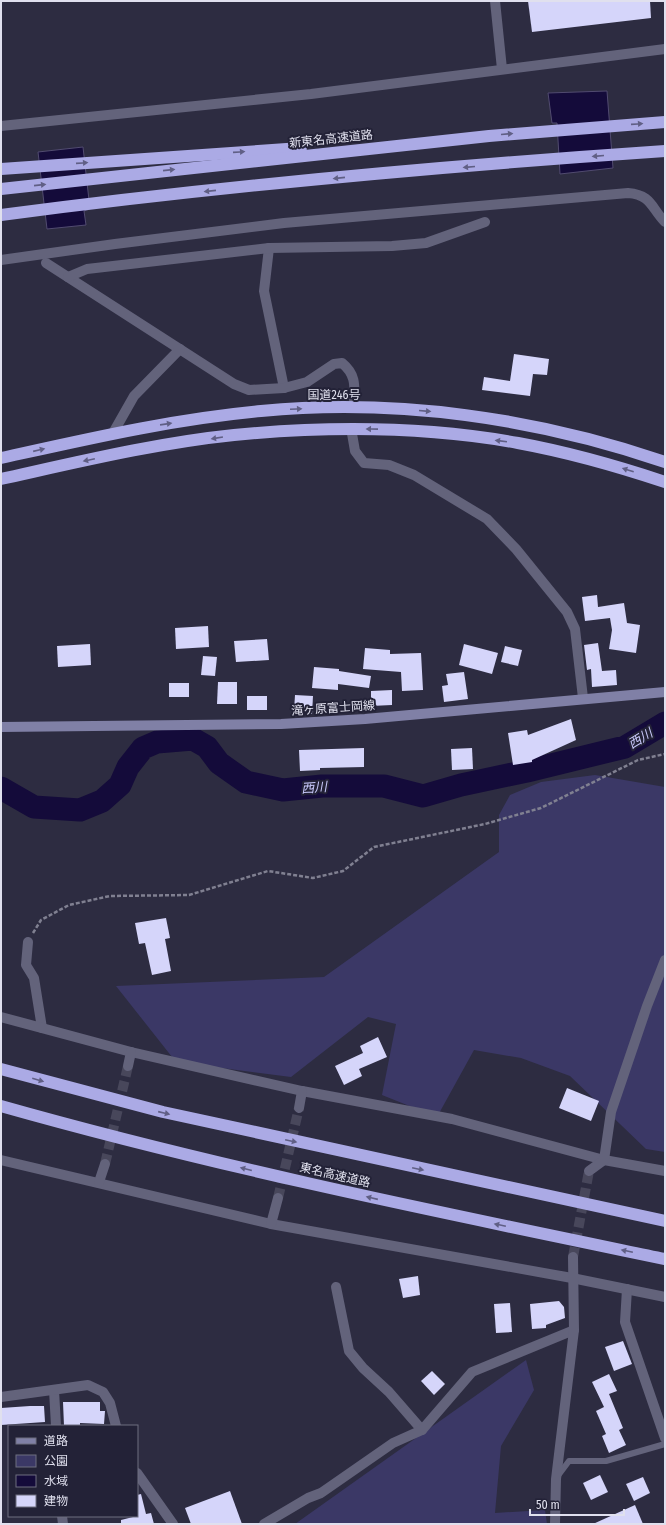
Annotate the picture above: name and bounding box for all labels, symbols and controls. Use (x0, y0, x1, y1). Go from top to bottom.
one-way arrow (631, 121, 643, 128)
street label: 新東名高速道路 (288, 128, 374, 150)
one-way arrow (501, 131, 513, 138)
one-way arrow (233, 149, 245, 156)
one-way arrow (592, 153, 604, 160)
one-way arrow (76, 160, 88, 167)
one-way arrow (463, 163, 475, 170)
one-way arrow (163, 167, 175, 173)
one-way arrow (333, 175, 345, 181)
one-way arrow (34, 181, 46, 188)
one-way arrow (204, 188, 216, 194)
street label: 国道246号 (308, 388, 360, 402)
one-way arrow (289, 406, 302, 412)
one-way arrow (419, 407, 431, 414)
one-way arrow (160, 421, 172, 427)
one-way arrow (366, 425, 378, 432)
one-way arrow (211, 435, 223, 441)
one-way arrow (495, 438, 507, 444)
one-way arrow (33, 446, 45, 452)
one-way arrow (83, 457, 95, 463)
one-way arrow (622, 467, 634, 473)
street label: 滝ヶ原富士岡線 (291, 698, 375, 718)
water label: 西川 (625, 724, 657, 752)
water label: 西川 (301, 779, 330, 796)
one-way arrow (33, 1077, 45, 1083)
one-way arrow (158, 1110, 170, 1116)
one-way arrow (285, 1139, 297, 1145)
street label: 東名高速道路 (298, 1160, 372, 1190)
one-way arrow (239, 1165, 252, 1171)
one-way arrow (412, 1166, 424, 1172)
one-way arrow (366, 1194, 379, 1200)
one-way arrow (493, 1221, 506, 1227)
one-way arrow (621, 1248, 633, 1254)
legend (8, 1425, 138, 1517)
text: 道路 (44, 1434, 68, 1448)
text: 公園 (44, 1454, 68, 1468)
text: 水域 (44, 1474, 68, 1488)
scale bar (530, 1491, 624, 1517)
text: 建物 (44, 1494, 68, 1508)
text: 50 m (536, 1498, 560, 1512)

